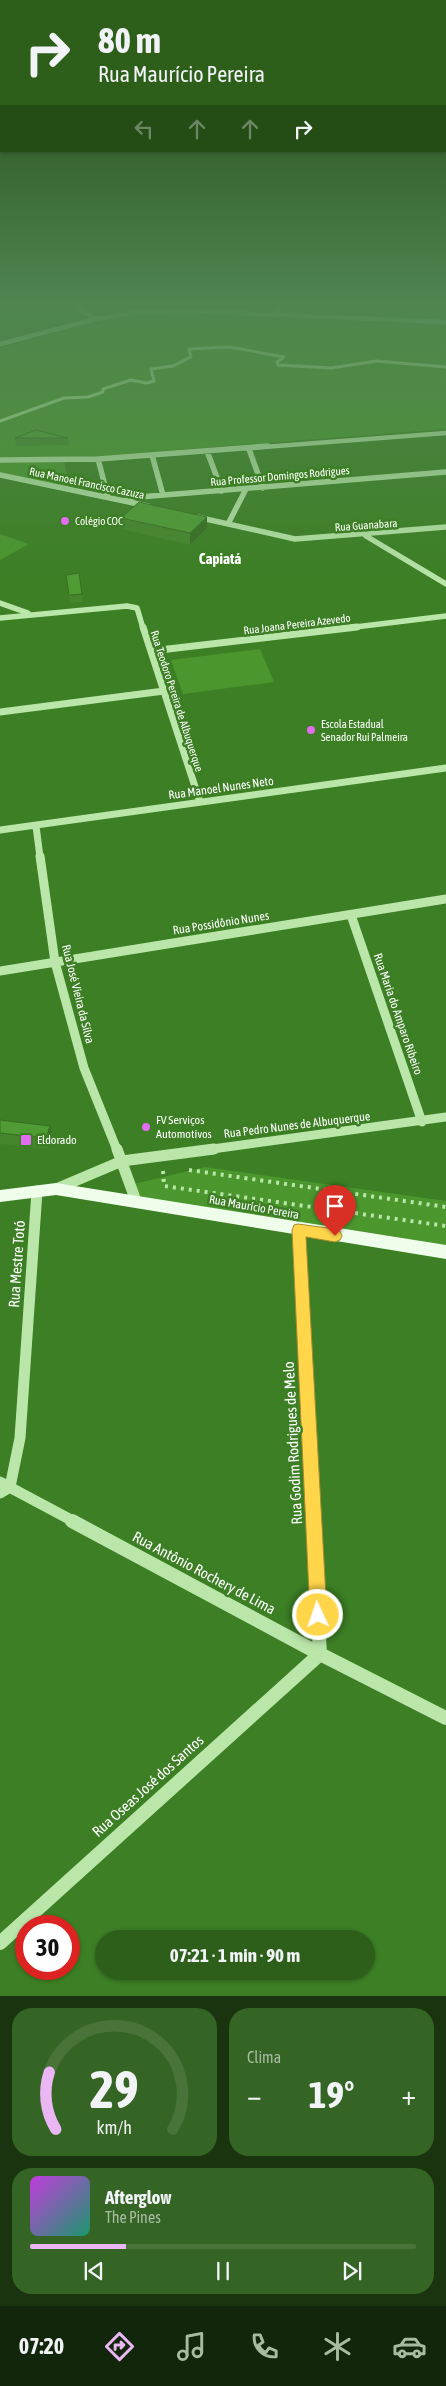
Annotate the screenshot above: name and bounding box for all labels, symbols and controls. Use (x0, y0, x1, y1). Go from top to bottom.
icon: right (15, 20, 80, 85)
text: 80 m (98, 20, 161, 60)
text: Rua Maurício Pereira (98, 61, 265, 87)
icon: left (130, 115, 158, 143)
icon: ahead (183, 115, 211, 143)
icon: ahead (236, 115, 264, 143)
icon: right (289, 115, 317, 143)
street label: Rua Professor Domingos Rodrigues (210, 464, 350, 488)
street label: Rua Manoel Francisco Cazuza (28, 465, 146, 501)
marker: Colégio COC (59, 515, 71, 527)
place label: Colégio COC (75, 515, 123, 527)
street label: Rua Guanabara (334, 517, 398, 533)
district label: Capiatá (199, 550, 241, 567)
street label: Rua Joana Pereira Azevedo (243, 611, 351, 637)
street label: Rua Teodoro Pereira de Albuquerque (148, 629, 206, 773)
place label: Escola Estadual Senador Rui Palmeira (321, 718, 408, 743)
marker: Escola Estadual Senador Rui Palmeira (305, 724, 317, 736)
street label: Rua Manoel Nunes Neto (168, 774, 275, 802)
street label: Rua Possidônio Nunes (172, 908, 270, 938)
street label: Rua José Vieira da Silva (59, 943, 97, 1045)
street label: Rua Maria do Amparo Ribeiro (371, 951, 426, 1077)
street label: Rua Pedro Nunes de Albuquerque (223, 1109, 371, 1141)
place label: FV Serviços Automotivos (156, 1113, 212, 1141)
marker: FV Serviços Automotivos (140, 1121, 152, 1133)
marker: Eldorado (19, 1133, 33, 1147)
place label: Eldorado (37, 1133, 77, 1147)
pin (314, 1185, 356, 1236)
street label: Rua Maurício Pereira (208, 1192, 300, 1222)
icon: arrive (321, 1192, 349, 1220)
street label: Rua Mestre Totó (5, 1220, 28, 1308)
street label: Rua Godim Rodrigues de Melo (280, 1361, 305, 1525)
street label: Rua Antônio Rochery de Lima (130, 1528, 279, 1617)
position arrow (291, 1588, 343, 1640)
street label: Rua Oseas José dos Santos (89, 1731, 207, 1840)
speed limit sign: 30 (15, 1915, 80, 1980)
text: 07:21 · 1 min · 90 m (170, 1944, 300, 1966)
text: Clima (247, 2048, 281, 2066)
text: 29 (90, 2059, 139, 2119)
text: 19° (308, 2073, 355, 2116)
text: − (247, 2079, 262, 2111)
text: + (401, 2079, 416, 2111)
text: km/h (97, 2117, 132, 2138)
text: Afterglow (105, 2186, 172, 2208)
text: The Pines (105, 2208, 161, 2226)
icon: previous (80, 2257, 108, 2285)
icon: pause (209, 2257, 237, 2285)
icon: next (338, 2257, 366, 2285)
icon: directions (102, 2329, 137, 2364)
icon: music (174, 2329, 209, 2364)
icon: phone (247, 2329, 282, 2364)
icon: climate (320, 2329, 355, 2364)
icon: car (392, 2329, 427, 2364)
text: 07:20 (19, 2333, 64, 2359)

